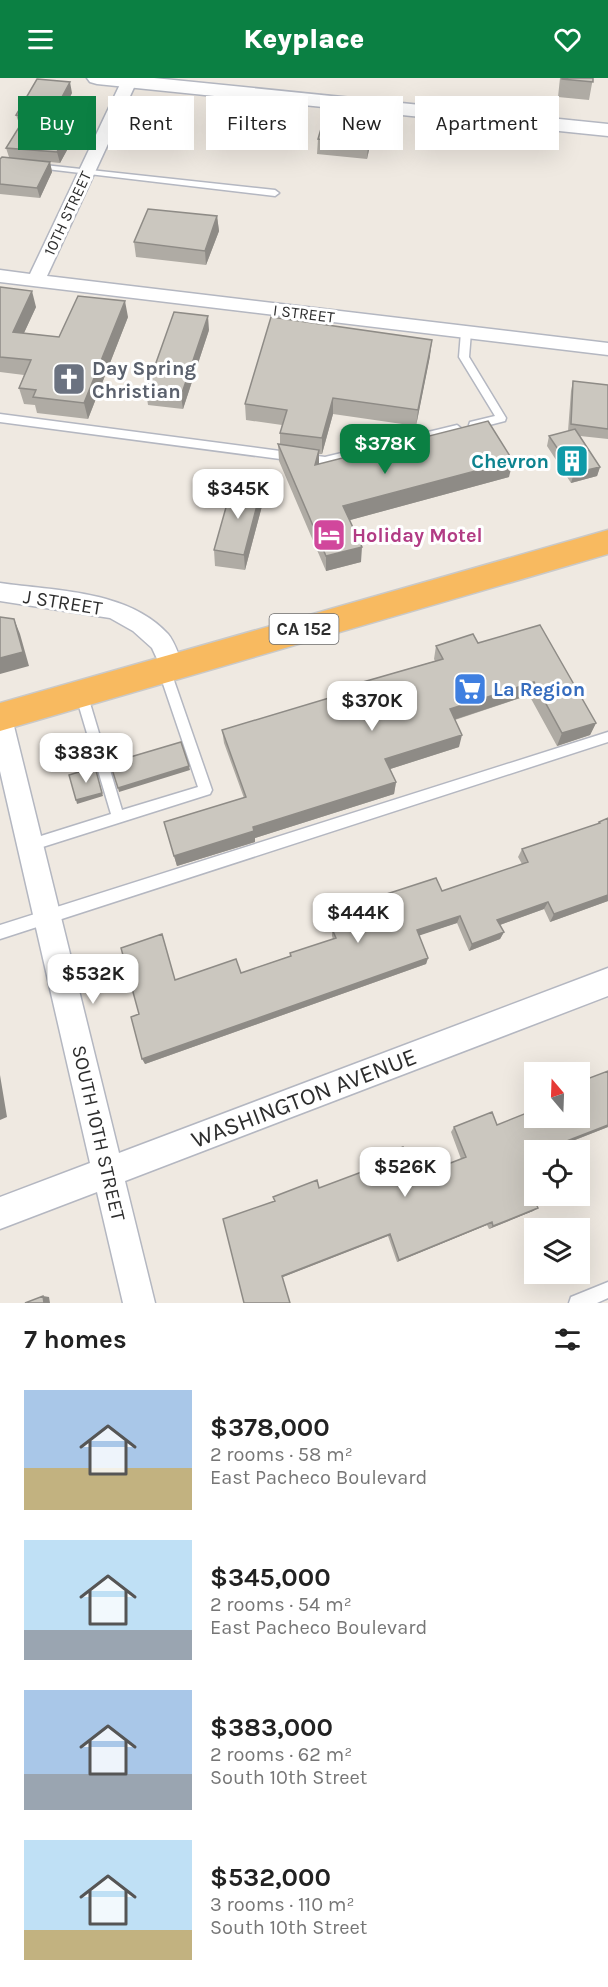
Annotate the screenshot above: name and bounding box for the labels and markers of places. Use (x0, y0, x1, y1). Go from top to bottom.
place label: Day Spring Christian (92, 357, 196, 403)
church icon: Day Spring Christian (51, 361, 87, 397)
pin: $378K (343, 424, 427, 475)
building icon: Chevron (554, 443, 590, 479)
place label: Chevron (471, 450, 549, 473)
pin: $345K (196, 469, 280, 520)
hotel icon: Holiday Motel (311, 517, 347, 553)
place label: Holiday Motel (352, 524, 483, 547)
supermarket icon: La Region (452, 671, 488, 707)
place label: La Region (493, 678, 585, 701)
pin: $370K (330, 681, 414, 732)
pin: $383K (44, 733, 128, 784)
pin: $444K (316, 893, 400, 944)
pin: $532K (51, 954, 135, 1005)
pin: $526K (363, 1147, 447, 1198)

